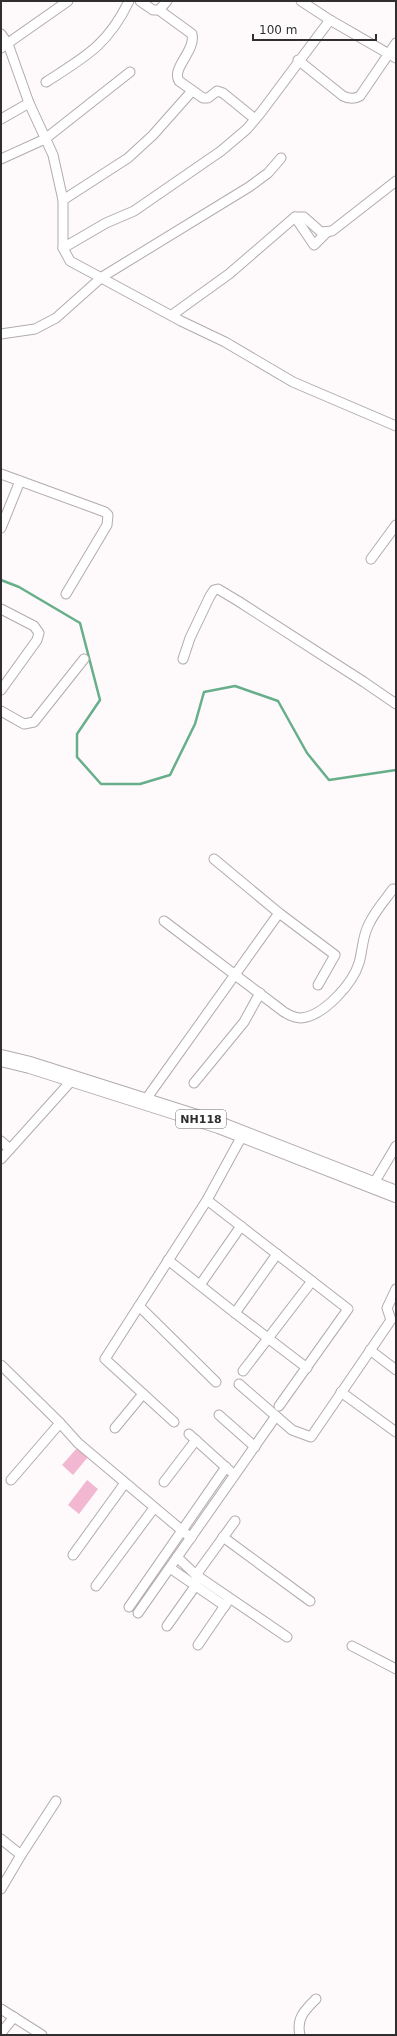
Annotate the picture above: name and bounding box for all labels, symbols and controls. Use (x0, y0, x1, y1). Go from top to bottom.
scale bar (253, 16, 376, 42)
text: 100 m (259, 23, 297, 37)
road number: NH118 (176, 1110, 226, 1128)

